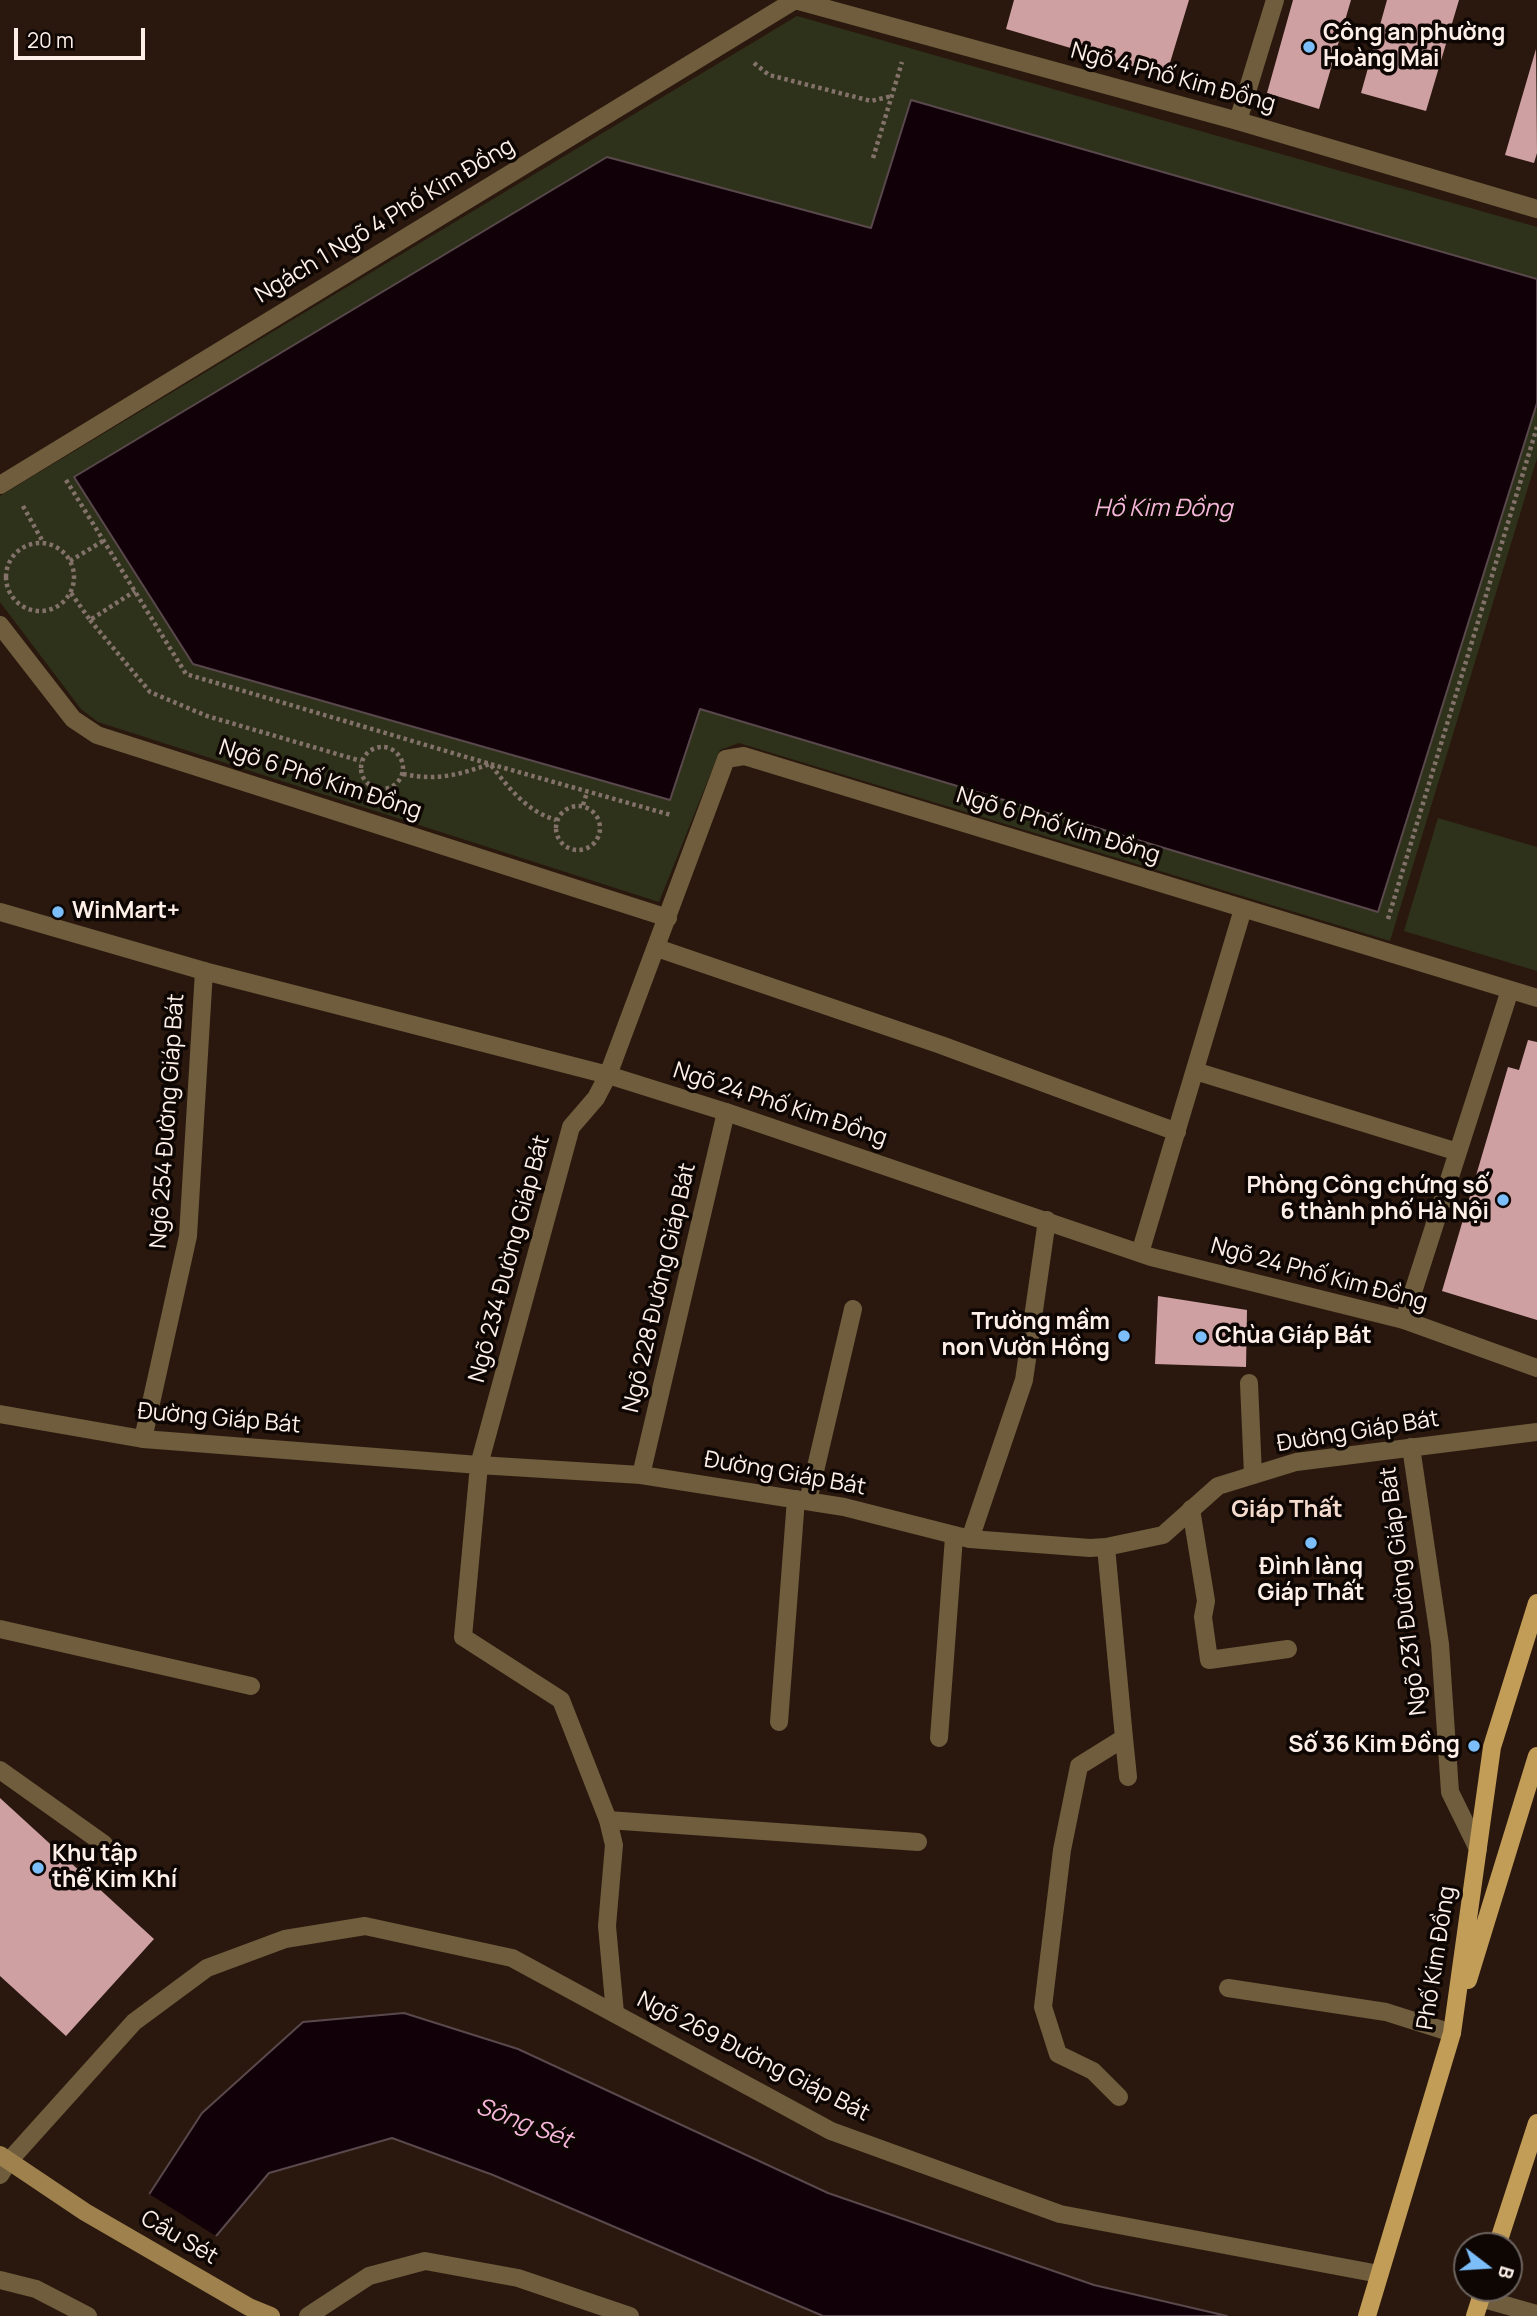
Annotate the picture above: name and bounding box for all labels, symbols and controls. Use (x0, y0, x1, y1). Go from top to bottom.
scale bar (18, 14, 149, 58)
place label: Công an phường Hoàng Mai (1323, 20, 1505, 74)
text: 20 m (27, 26, 74, 54)
street label: Ngõ 4 Phố Kim Đồng (1068, 37, 1278, 119)
marker: Công an phường Hoàng Mai (1301, 39, 1317, 55)
street label: Ngách 1 Ngõ 4 Phố Kim Đồng (250, 133, 520, 309)
water label: Hồ Kim Đồng (1093, 495, 1233, 523)
street label: Ngõ 6 Phố Kim Đồng (215, 734, 425, 826)
street label: Ngõ 6 Phố Kim Đồng (953, 782, 1163, 870)
place label: WinMart+ (72, 898, 180, 926)
marker: WinMart+ (50, 904, 66, 920)
street label: Ngõ 254 Đường Giáp Bát (145, 993, 191, 1249)
street label: Ngõ 24 Phố Kim Đồng (669, 1057, 891, 1153)
street label: Ngõ 234 Đường Giáp Bát (464, 1132, 556, 1386)
street label: Ngõ 228 Đường Giáp Bát (618, 1161, 702, 1415)
place label: Phòng Công chứng số 6 thành phố Hà Nội (1246, 1173, 1489, 1227)
marker: Phòng Công chứng số 6 thành phố Hà Nội (1495, 1192, 1511, 1208)
street label: Ngõ 24 Phố Kim Đồng (1208, 1233, 1430, 1317)
place label: Trường mầm non Vườn Hồng (942, 1309, 1110, 1363)
place label: Chùa Giáp Bát (1215, 1323, 1372, 1351)
marker: Trường mầm non Vườn Hồng (1116, 1328, 1132, 1344)
marker: Chùa Giáp Bát (1193, 1329, 1209, 1345)
street label: Đường Giáp Bát (136, 1398, 302, 1440)
street label: Đường Giáp Bát (1275, 1406, 1441, 1458)
street label: Đường Giáp Bát (702, 1446, 868, 1502)
street label: Ngõ 231 Đường Giáp Bát (1375, 1465, 1433, 1717)
district label: Giáp Thất (1231, 1496, 1343, 1524)
marker: Đình làng Giáp Thất (1303, 1535, 1319, 1551)
place label: Đình làng Giáp Thất (1258, 1554, 1364, 1608)
place label: Số 36 Kim Đồng (1288, 1732, 1460, 1760)
marker: Số 36 Kim Đồng (1466, 1738, 1482, 1754)
place label: Khu tập thể Kim Khí (52, 1841, 177, 1895)
marker: Khu tập thể Kim Khí (30, 1860, 46, 1876)
street label: Phố Kim Đồng (1412, 1884, 1462, 2032)
street label: Ngõ 269 Đường Giáp Bát (632, 1986, 874, 2128)
water label: Sông Sét (472, 2093, 576, 2155)
street label: Cầu Sét (136, 2205, 222, 2271)
north arrow (1453, 2232, 1523, 2302)
text: B (1492, 2263, 1520, 2282)

